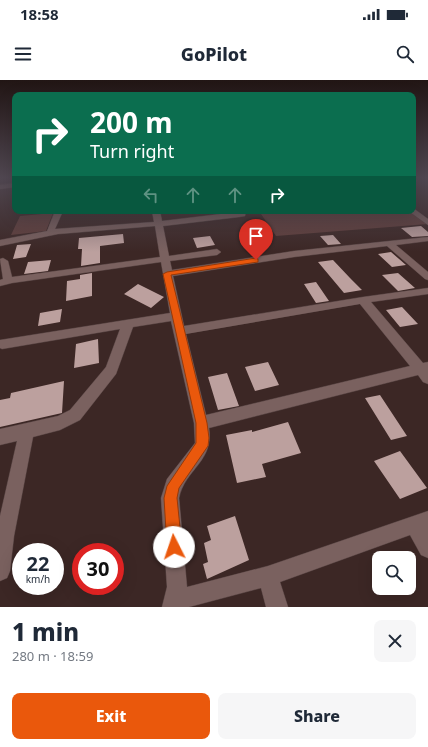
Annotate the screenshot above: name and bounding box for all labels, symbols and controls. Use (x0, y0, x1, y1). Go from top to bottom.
text: 18:58 (20, 4, 59, 24)
text: GoPilot (181, 42, 247, 66)
icon: menu (12, 43, 34, 65)
icon: search (394, 43, 416, 65)
text: 200 m (90, 103, 173, 141)
icon: right (24, 108, 76, 160)
text: Turn right (90, 139, 174, 163)
icon: left (140, 184, 162, 206)
icon: ahead (182, 184, 204, 206)
icon: ahead (224, 184, 246, 206)
icon: right (266, 184, 288, 206)
pin (239, 219, 273, 260)
icon: arrive (245, 225, 267, 247)
position arrow (153, 526, 195, 568)
speed limit sign: 30 (72, 543, 124, 595)
text: 22 (27, 550, 49, 577)
map controls (372, 551, 416, 595)
button: search (372, 551, 416, 595)
text: km/h (26, 572, 50, 586)
text: 1 min (12, 615, 79, 648)
button: close (374, 620, 416, 662)
text: 280 m · 18:59 (12, 647, 93, 665)
button: Exit (12, 693, 210, 739)
button: Share (218, 693, 416, 739)

